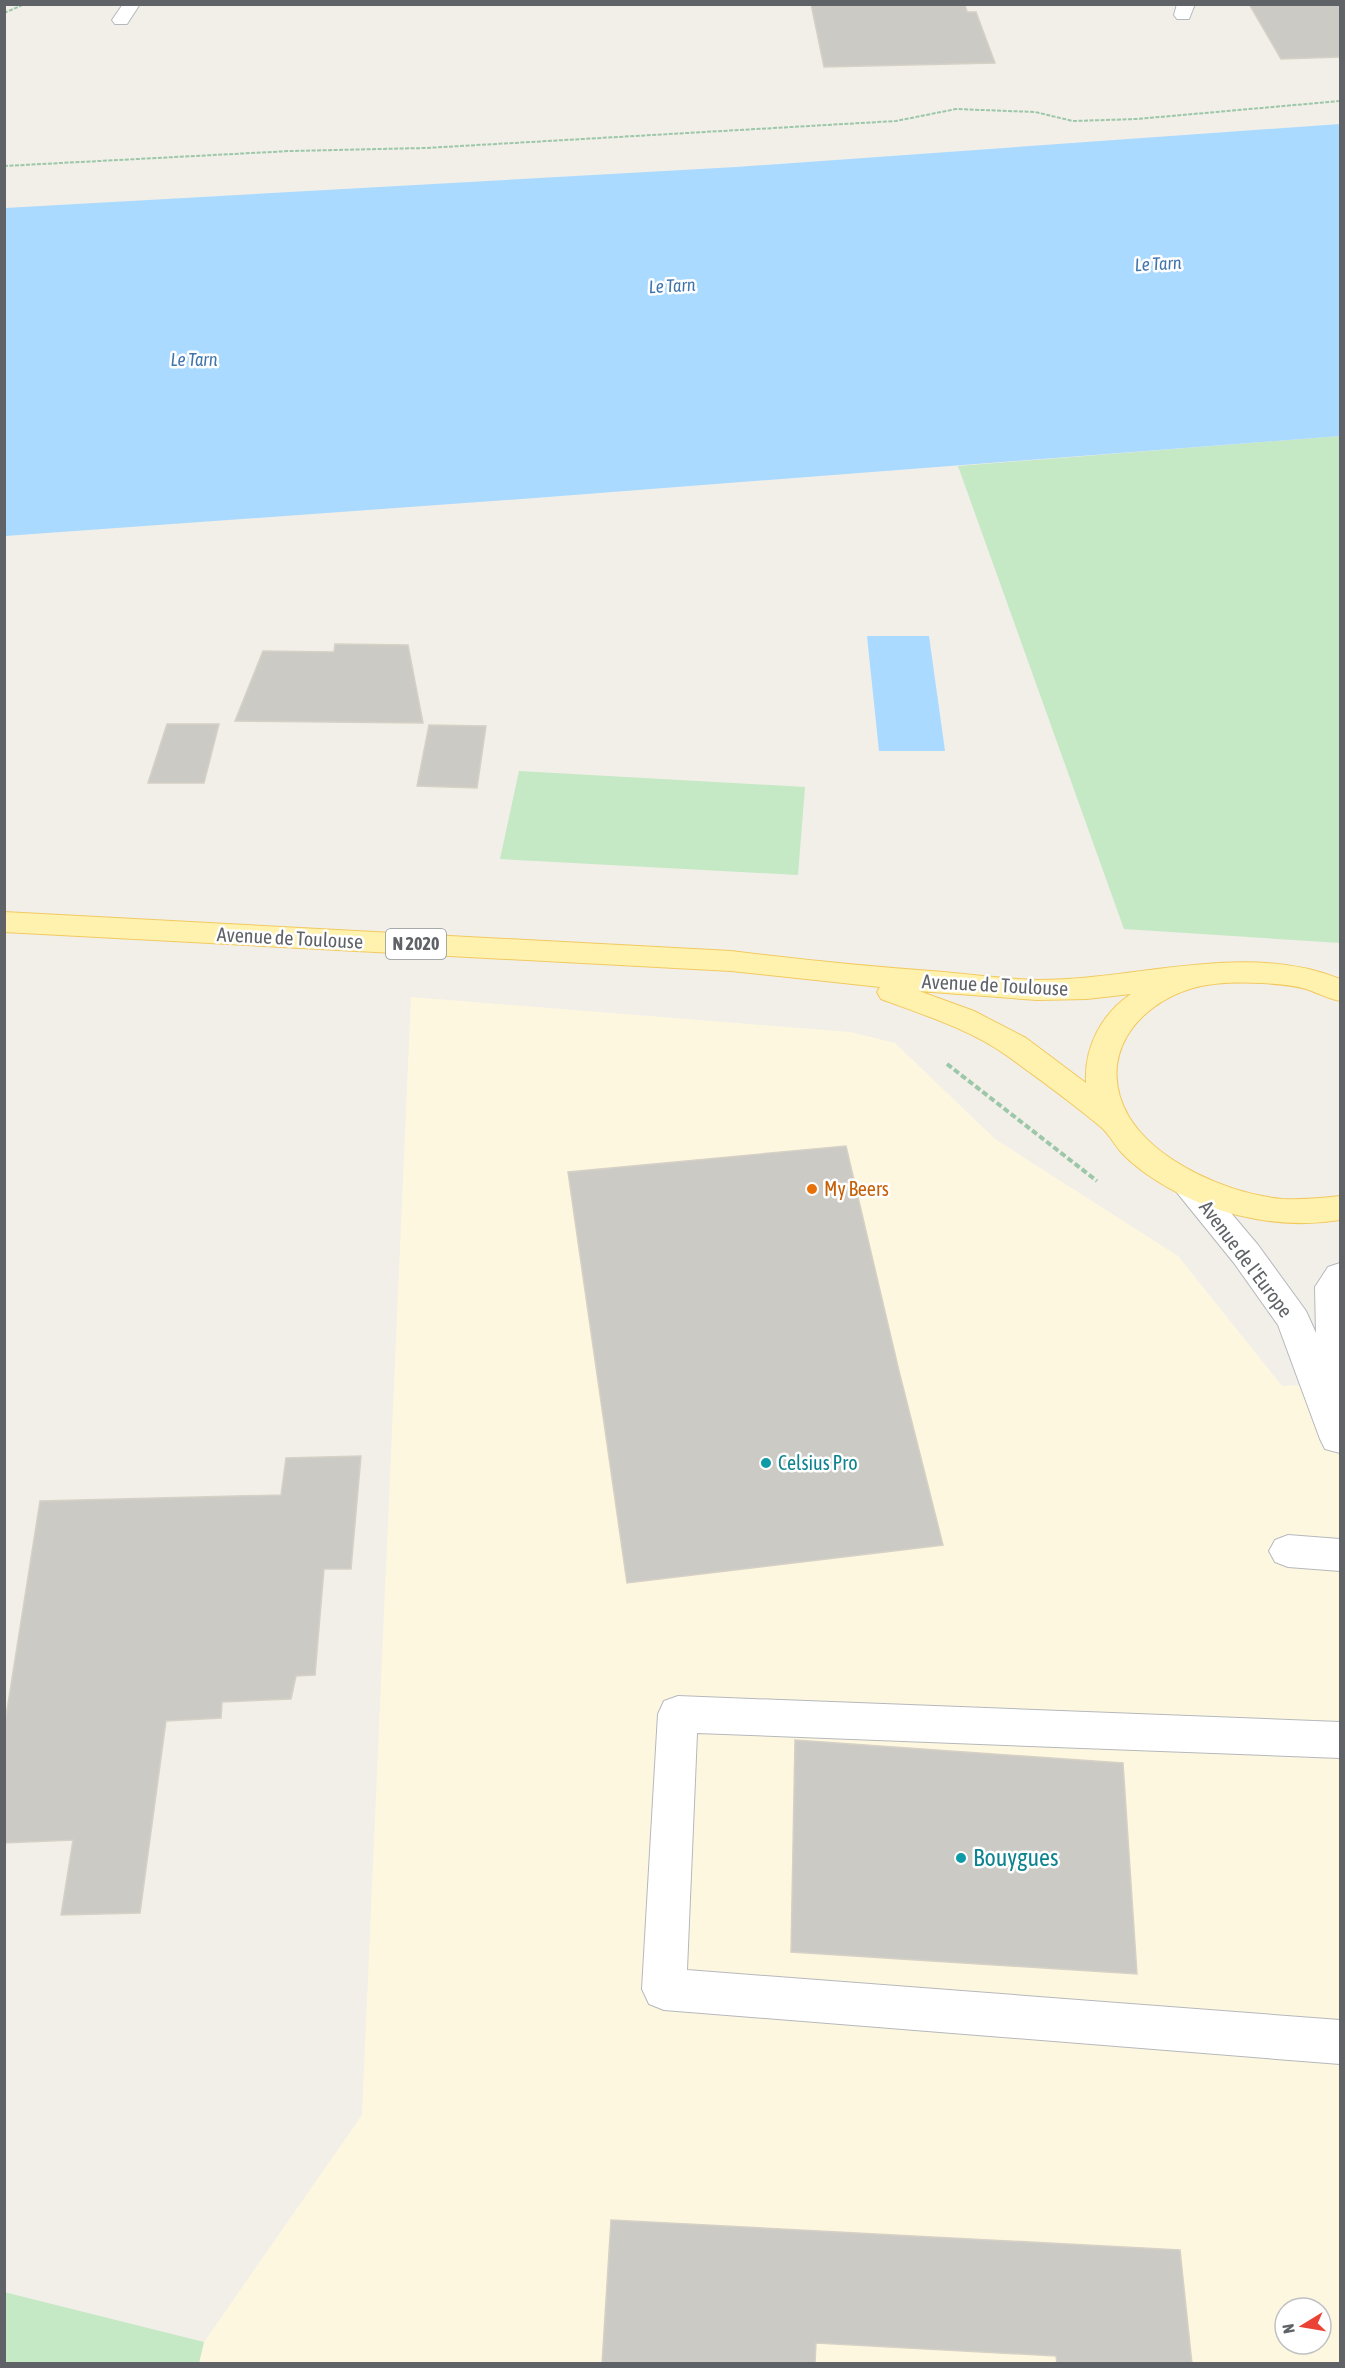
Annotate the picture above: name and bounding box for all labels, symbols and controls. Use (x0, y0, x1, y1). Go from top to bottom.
water label: Le Tarn (1134, 252, 1182, 275)
water label: Le Tarn (648, 274, 696, 297)
water label: Le Tarn (171, 349, 218, 370)
street label: Avenue de Toulouse (216, 922, 364, 953)
road number: N 2020 (386, 929, 446, 959)
street label: Avenue de Toulouse (921, 969, 1069, 1000)
place label: My Beers (824, 1177, 889, 1200)
marker: My Beers (805, 1182, 819, 1196)
street label: Avenue de l'Europe (1195, 1196, 1298, 1322)
place label: Celsius Pro (778, 1451, 858, 1474)
marker: Celsius Pro (759, 1456, 773, 1470)
place label: Bouygues (973, 1844, 1058, 1871)
marker: Bouygues (954, 1851, 968, 1865)
north arrow (1273, 2296, 1333, 2356)
text: N (1279, 2323, 1298, 2335)

